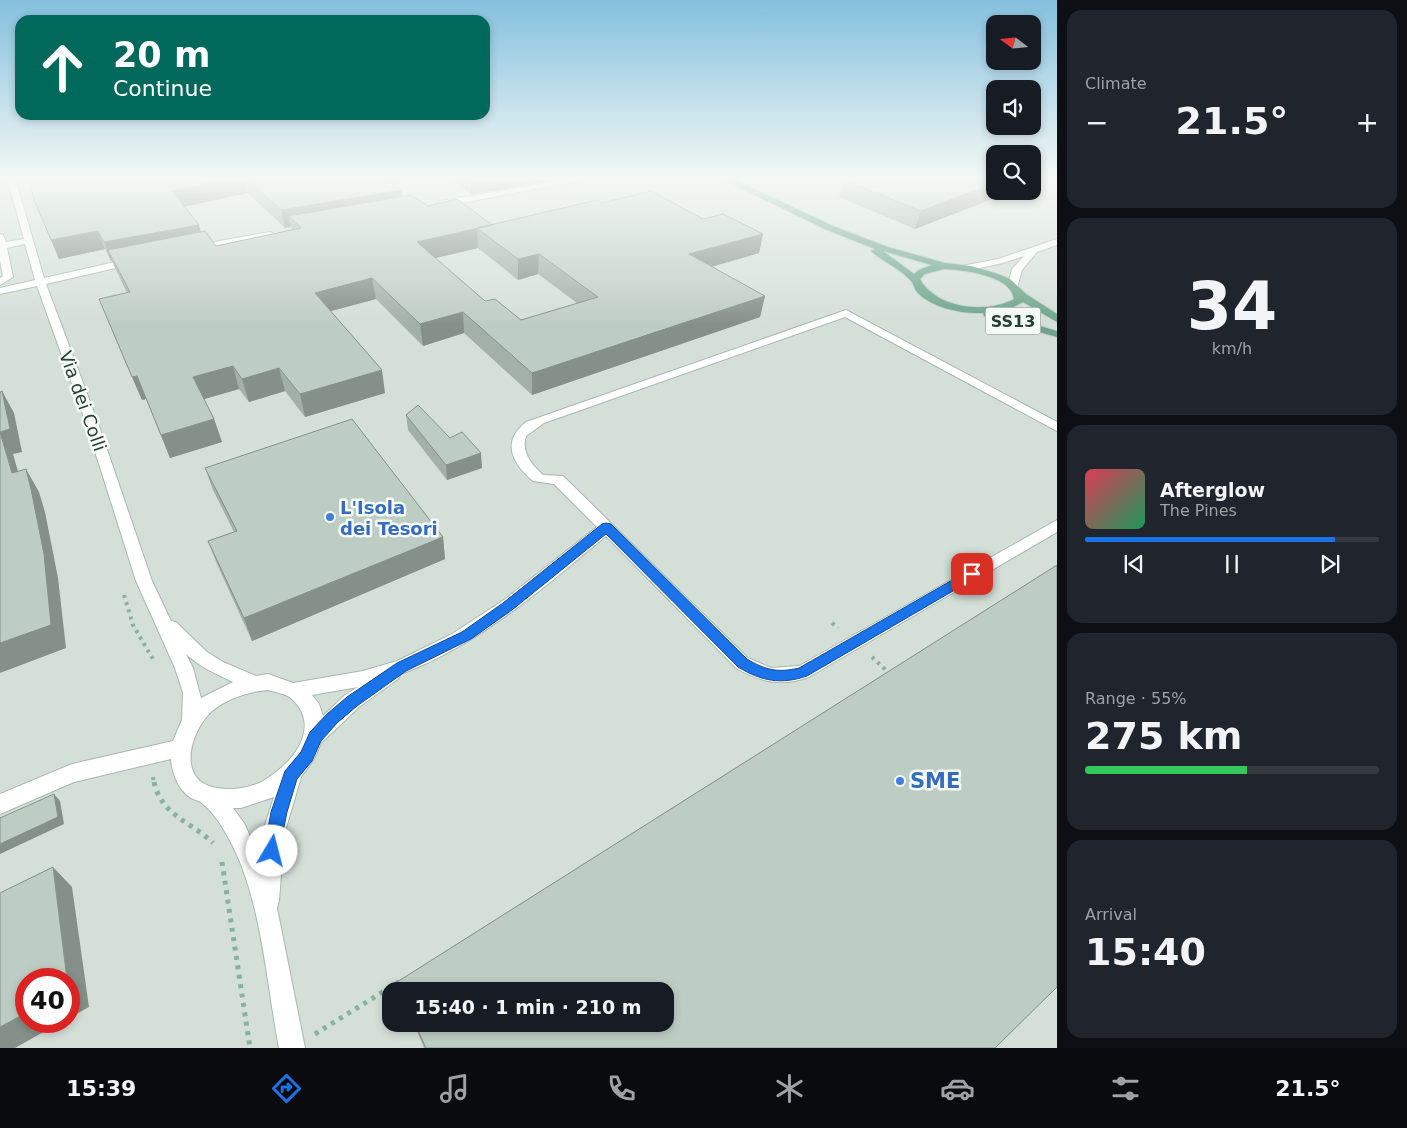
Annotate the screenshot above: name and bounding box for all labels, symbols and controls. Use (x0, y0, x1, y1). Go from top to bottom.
north arrow (986, 15, 1041, 70)
map controls (986, 15, 1041, 200)
icon: ahead (30, 35, 95, 100)
text: 20 m (113, 35, 210, 75)
text: Climate (1085, 74, 1147, 93)
text: Continue (113, 76, 212, 101)
button: sound (986, 80, 1041, 135)
text: 21.5° (1176, 99, 1288, 143)
text: − (1085, 106, 1108, 139)
text: + (1356, 106, 1379, 139)
button: search (986, 145, 1041, 200)
text: 34 (1187, 269, 1277, 344)
road number: SS13 (986, 308, 1040, 334)
text: km/h (1212, 339, 1252, 358)
street label: Via dei Colli (55, 348, 111, 454)
text: Afterglow (1160, 479, 1265, 501)
place label: L'Isola dei Tesori (340, 497, 438, 539)
text: The Pines (1160, 501, 1237, 520)
marker: L'Isola dei Tesori (324, 511, 336, 523)
icon: previous (1120, 550, 1148, 578)
icon: pause (1218, 550, 1246, 578)
icon: next (1316, 550, 1344, 578)
pin (951, 553, 993, 595)
icon: arrive (958, 560, 986, 588)
text: Range · 55% (1085, 689, 1187, 708)
text: 275 km (1085, 714, 1242, 758)
place label: SME (910, 769, 960, 793)
marker: SME (894, 775, 906, 787)
position arrow (245, 824, 297, 876)
text: Arrival (1085, 905, 1137, 924)
text: 15:40 (1085, 930, 1206, 974)
speed limit sign: 40 (15, 968, 80, 1033)
text: 15:40 · 1 min · 210 m (414, 996, 642, 1018)
icon: directions (269, 1071, 304, 1106)
icon: music (437, 1071, 472, 1106)
icon: phone (604, 1071, 639, 1106)
icon: climate (772, 1071, 807, 1106)
icon: car (940, 1071, 975, 1106)
icon: filters (1108, 1071, 1143, 1106)
text: 15:39 (66, 1076, 136, 1101)
text: 21.5° (1275, 1076, 1341, 1101)

